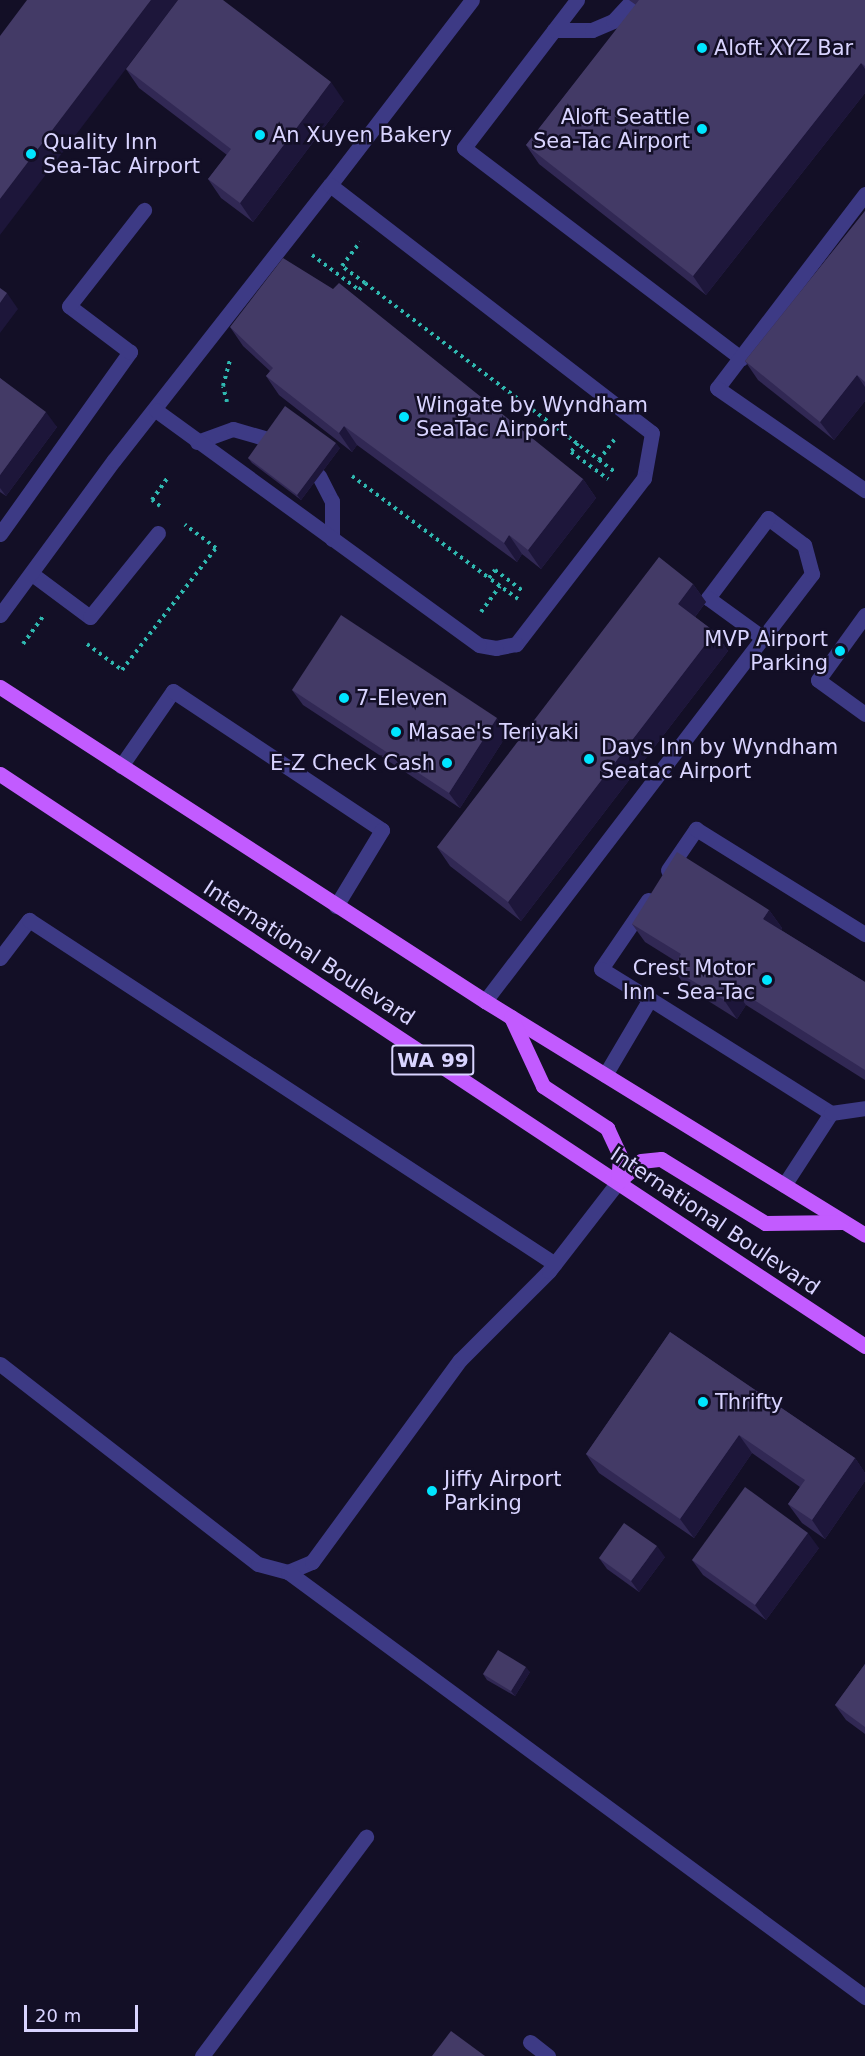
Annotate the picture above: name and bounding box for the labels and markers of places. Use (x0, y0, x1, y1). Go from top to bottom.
place label: Aloft XYZ Bar (714, 35, 853, 61)
marker: Aloft XYZ Bar (695, 41, 709, 55)
place label: Aloft Seattle Sea-Tac Airport (533, 104, 690, 154)
place label: An Xuyen Bakery (272, 122, 452, 148)
marker: Aloft Seattle Sea-Tac Airport (695, 122, 709, 136)
marker: An Xuyen Bakery (253, 128, 267, 142)
place label: Quality Inn Sea-Tac Airport (43, 129, 200, 179)
marker: Quality Inn Sea-Tac Airport (24, 147, 38, 161)
place label: Wingate by Wyndham SeaTac Airport (416, 392, 648, 442)
marker: Wingate by Wyndham SeaTac Airport (397, 410, 411, 424)
place label: MVP Airport Parking (704, 626, 828, 676)
marker: MVP Airport Parking (833, 644, 847, 658)
place label: 7-Eleven (356, 685, 448, 711)
marker: 7-Eleven (337, 691, 351, 705)
place label: Masae's Teriyaki (408, 719, 579, 745)
marker: Masae's Teriyaki (389, 725, 403, 739)
place label: Days Inn by Wyndham Seatac Airport (601, 734, 838, 784)
place label: E-Z Check Cash (270, 750, 435, 776)
marker: Days Inn by Wyndham Seatac Airport (582, 752, 596, 766)
marker: E-Z Check Cash (440, 756, 454, 770)
place label: Crest Motor Inn - Sea-Tac (623, 955, 755, 1005)
marker: Crest Motor Inn - Sea-Tac (760, 973, 774, 987)
place label: Thrifty (715, 1389, 783, 1415)
marker: Thrifty (696, 1395, 710, 1409)
place label: Jiffy Airport Parking (444, 1466, 561, 1516)
marker: Jiffy Airport Parking (425, 1484, 439, 1498)

